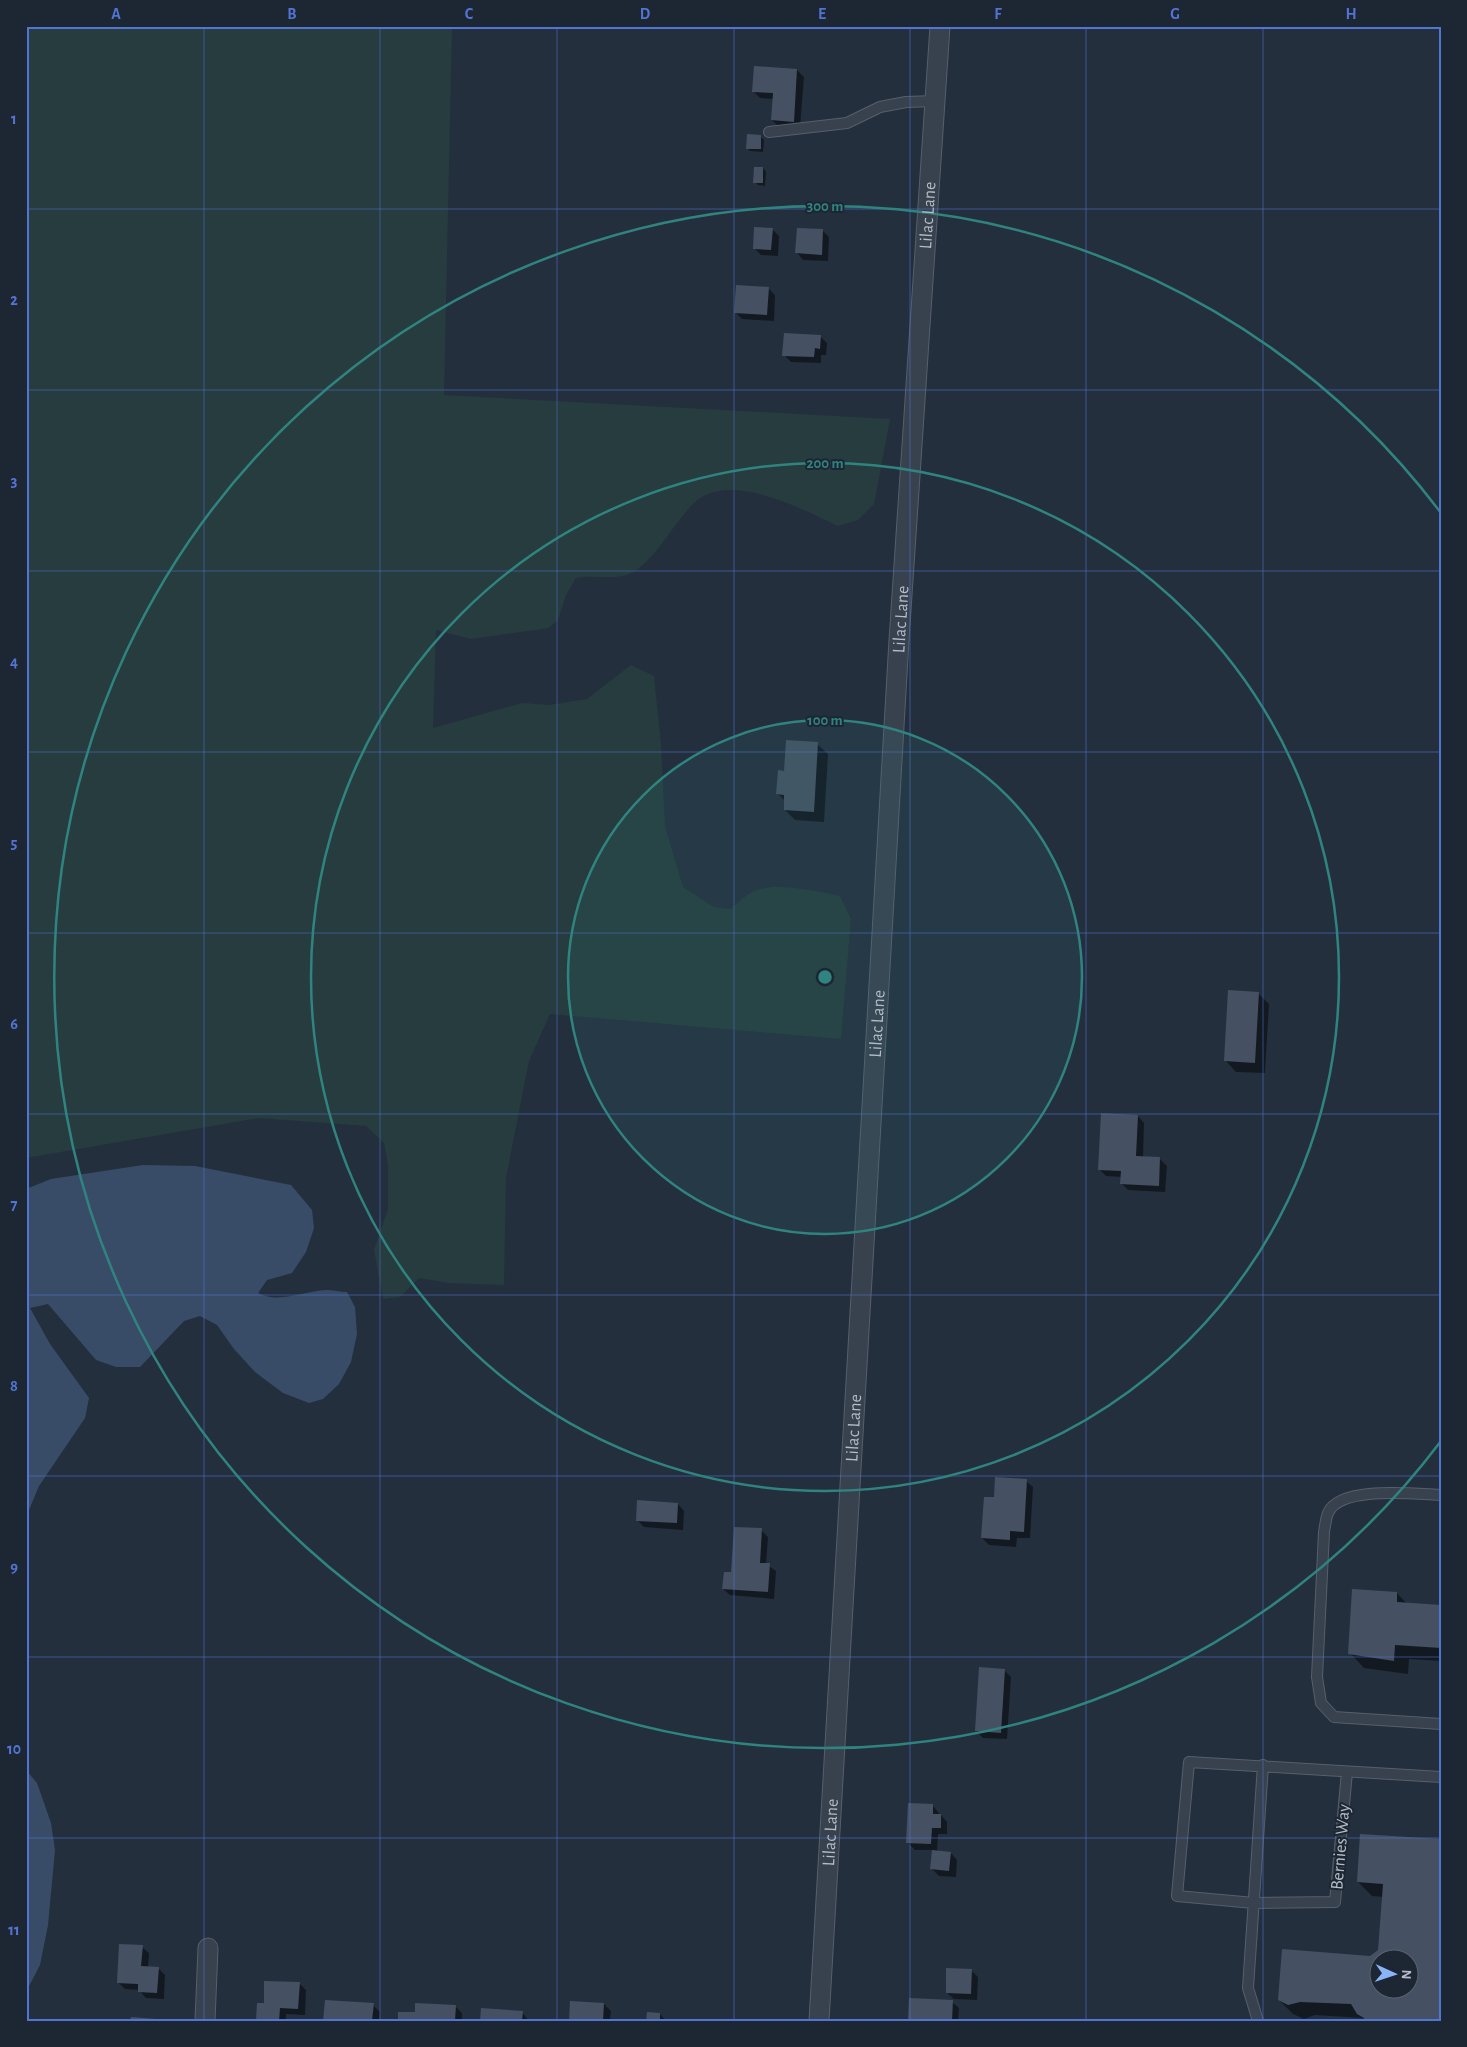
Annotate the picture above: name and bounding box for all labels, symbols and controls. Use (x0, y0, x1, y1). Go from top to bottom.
text: A (111, 6, 121, 22)
text: B (287, 6, 297, 22)
text: C (465, 6, 474, 22)
text: D (640, 6, 651, 22)
text: E (818, 6, 826, 22)
text: F (994, 6, 1002, 22)
text: G (1170, 6, 1180, 22)
text: H (1345, 6, 1357, 22)
text: 1 (11, 111, 17, 127)
street label: Lilac Lane (917, 181, 940, 250)
text: 300 m (807, 199, 843, 214)
text: 2 (10, 292, 18, 308)
text: 200 m (806, 456, 844, 471)
text: 3 (11, 473, 18, 489)
street label: Lilac Lane (890, 585, 913, 654)
text: 4 (10, 654, 18, 670)
text: 100 m (807, 713, 843, 728)
text: 5 (11, 835, 18, 851)
centre of rings (816, 968, 834, 986)
street label: Lilac Lane (867, 989, 889, 1058)
text: 6 (10, 1016, 18, 1032)
text: 7 (11, 1197, 18, 1213)
text: 8 (10, 1378, 18, 1394)
street label: Lilac Lane (843, 1394, 865, 1462)
text: 9 (10, 1559, 18, 1575)
text: 10 (7, 1741, 21, 1757)
street label: Lilac Lane (820, 1798, 842, 1867)
street label: Bernies Way (1328, 1803, 1354, 1891)
text: 11 (8, 1922, 20, 1938)
north arrow (1370, 1950, 1420, 2000)
text: N (1399, 1969, 1413, 1980)

